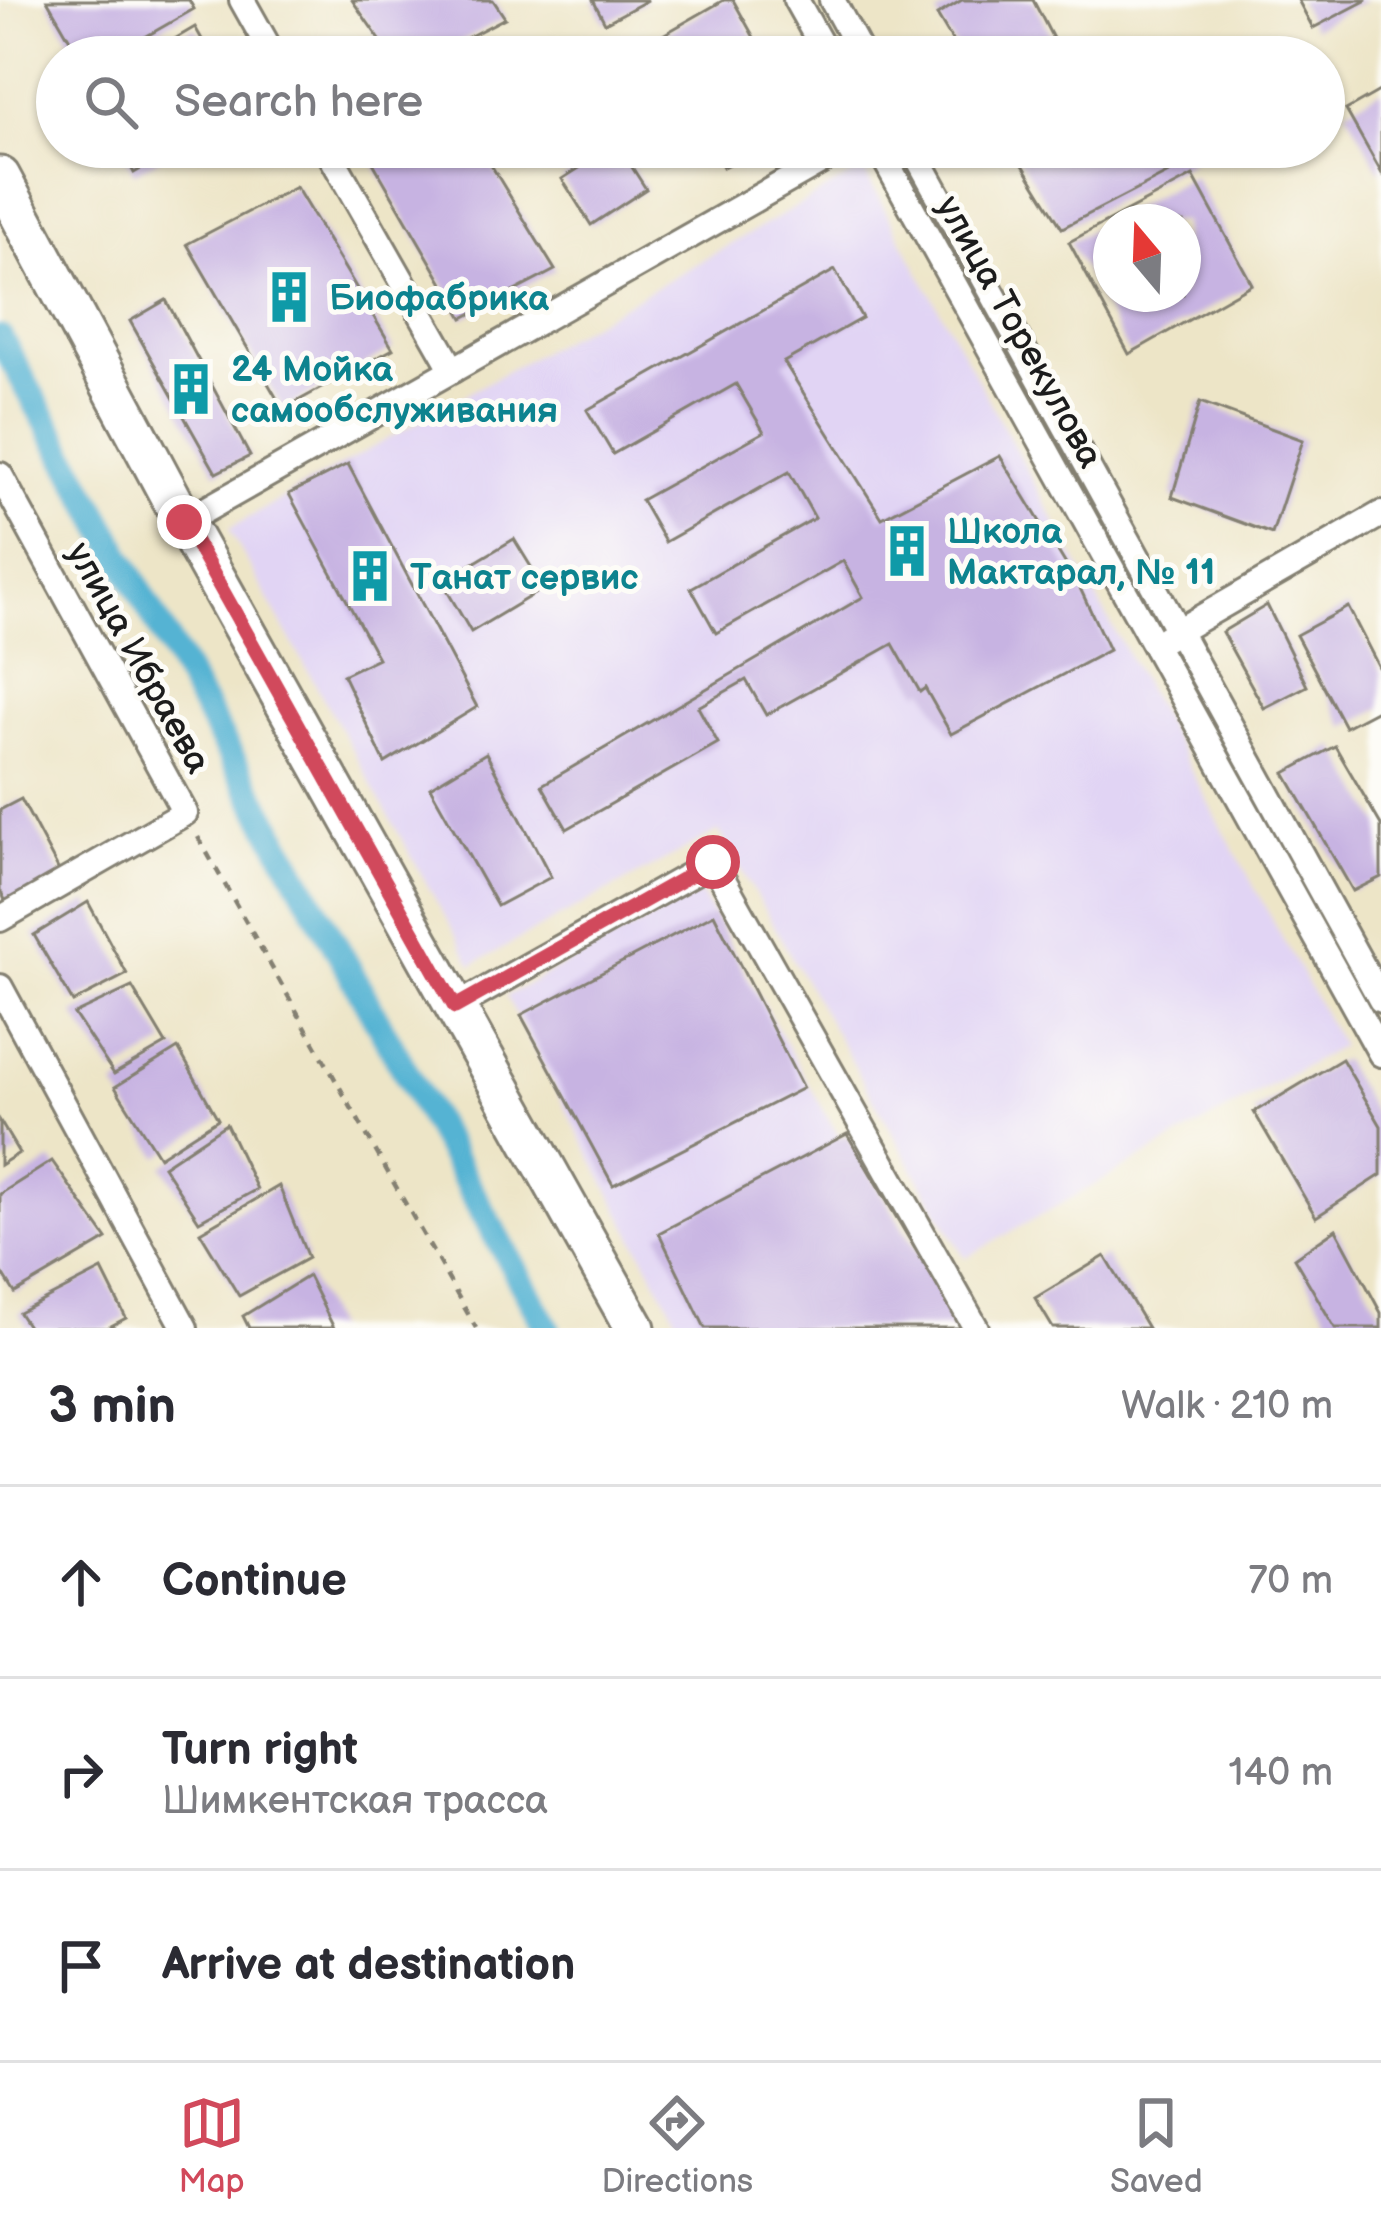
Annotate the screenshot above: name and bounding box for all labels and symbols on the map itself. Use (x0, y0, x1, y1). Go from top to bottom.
street label: улица Торекулова (926, 189, 1111, 476)
north arrow (1093, 204, 1201, 312)
building icon: Биофабрика (260, 268, 318, 326)
place label: Биофабрика (329, 278, 550, 321)
place label: 24 Мойка самообслуживания (231, 349, 558, 433)
building icon: 24 Мойка самообслуживания (162, 360, 220, 418)
route end (157, 495, 211, 549)
place label: Школа Мактарал, № 11 (947, 511, 1215, 595)
building icon: Школа Мактарал, № 11 (878, 522, 936, 580)
street label: улица Ибраева (57, 535, 219, 781)
building icon: Танат сервис (341, 547, 399, 605)
place label: Танат сервис (410, 557, 638, 600)
route start (686, 835, 740, 889)

